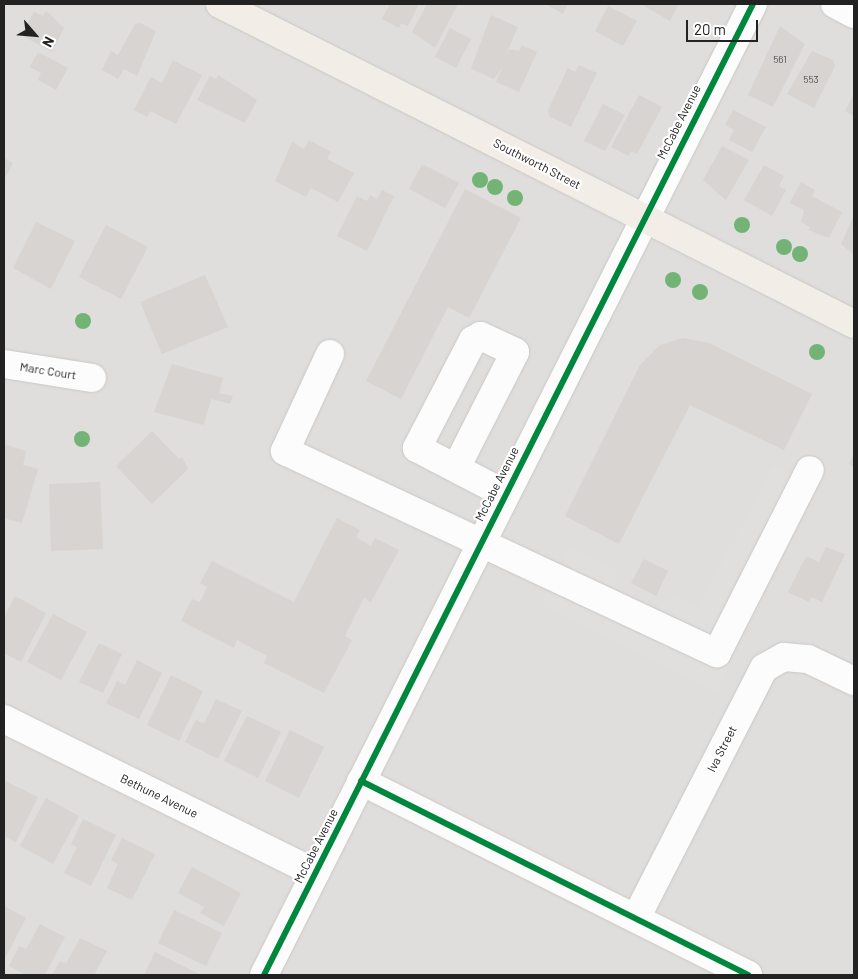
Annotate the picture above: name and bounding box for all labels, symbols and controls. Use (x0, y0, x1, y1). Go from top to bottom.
north arrow (10, 10, 60, 60)
scale bar (688, 10, 760, 42)
text: 20 m (694, 20, 726, 38)
text: N (39, 34, 58, 50)
house number: 561 (773, 54, 787, 66)
house number: 553 (803, 74, 819, 86)
street label: McCabe Avenue (654, 82, 704, 162)
street label: Southworth Street (491, 136, 583, 192)
street label: Marc Court (19, 359, 77, 383)
street label: McCabe Avenue (472, 444, 522, 524)
street label: Iva Street (704, 723, 740, 775)
street label: Bethune Avenue (118, 771, 200, 821)
street label: McCabe Avenue (291, 806, 341, 886)

